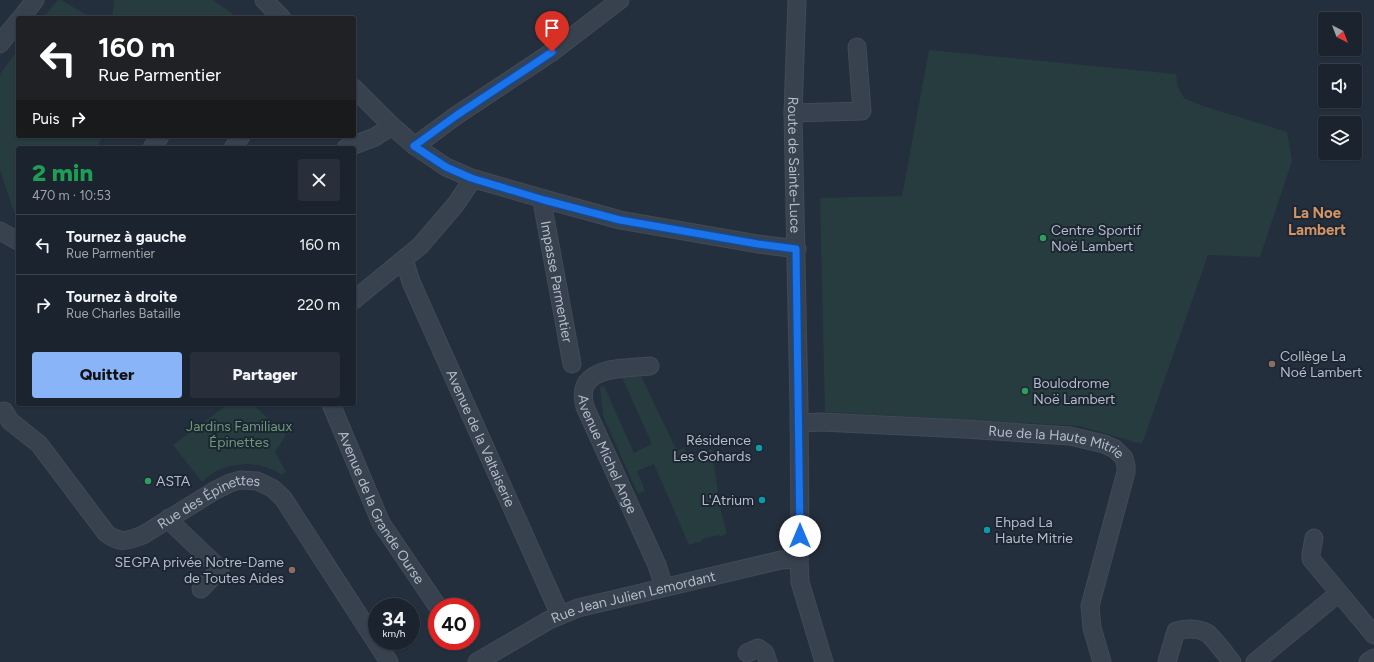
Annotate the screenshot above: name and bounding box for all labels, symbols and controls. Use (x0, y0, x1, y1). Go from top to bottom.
pin (535, 11, 569, 52)
north arrow (1318, 12, 1362, 56)
map controls (1318, 12, 1362, 160)
icon: arrive (541, 17, 563, 39)
text: 160 m (98, 30, 175, 64)
icon: left (32, 32, 84, 84)
text: Rue Parmentier (98, 64, 221, 86)
button: sound (1318, 64, 1362, 108)
street label: Route de Sainte-Luce (784, 96, 804, 234)
icon: right (67, 108, 89, 130)
text: Puis (32, 110, 59, 128)
button: layers (1318, 116, 1362, 160)
text: 2 min (32, 158, 93, 187)
button: close (298, 159, 340, 201)
text: 470 m · 10:53 (32, 188, 111, 203)
district label: La Noe Lambert (1288, 204, 1346, 239)
street label: Impasse Parmentier (537, 219, 576, 344)
place label: Centre Sportif Noë Lambert (1051, 222, 1142, 255)
text: Tournez à gauche (66, 228, 186, 246)
marker: Centre Sportif Noë Lambert (1038, 233, 1048, 243)
icon: left (32, 234, 54, 256)
text: 160 m (299, 236, 340, 254)
text: Rue Parmentier (66, 246, 155, 261)
text: Tournez à droite (66, 288, 177, 306)
icon: right (32, 294, 54, 316)
text: 220 m (297, 296, 340, 314)
text: Rue Charles Bataille (66, 306, 181, 321)
place label: Collège La Noé Lambert (1280, 348, 1362, 381)
button: Quitter (32, 352, 182, 398)
button: Partager (190, 352, 340, 398)
marker: Collège La Noé Lambert (1267, 359, 1277, 369)
street label: Avenue de la Valtaiserie (443, 367, 519, 510)
place label: Boulodrome Noë Lambert (1033, 375, 1115, 408)
marker: Boulodrome Noë Lambert (1020, 386, 1030, 396)
street label: Avenue Michel Ange (575, 394, 641, 517)
park label: Jardins Familiaux Épinettes (186, 418, 292, 451)
street label: Rue de la Haute Mitrie (988, 422, 1128, 462)
street label: Avenue de la Grande Ourse (335, 428, 428, 587)
place label: Résidence Les Gohards (673, 432, 751, 465)
marker: Résidence Les Gohards (754, 443, 764, 453)
street label: Rue des Épinettes (154, 472, 261, 533)
place label: ASTA (156, 473, 191, 490)
marker: ASTA (143, 476, 153, 486)
place label: L'Atrium (701, 492, 754, 509)
marker: L'Atrium (757, 495, 767, 505)
place label: Ehpad La Haute Mitrie (995, 514, 1073, 547)
position arrow (779, 515, 821, 557)
marker: Ehpad La Haute Mitrie (982, 525, 992, 535)
place label: SEGPA privée Notre-Dame de Toutes Aides (115, 554, 284, 587)
marker: SEGPA privée Notre-Dame de Toutes Aides (287, 565, 297, 575)
street label: Rue Jean Julien Lemordant (548, 567, 717, 627)
speed limit sign: 40 (428, 598, 480, 650)
text: 34 (382, 607, 406, 631)
text: km/h (383, 627, 405, 640)

